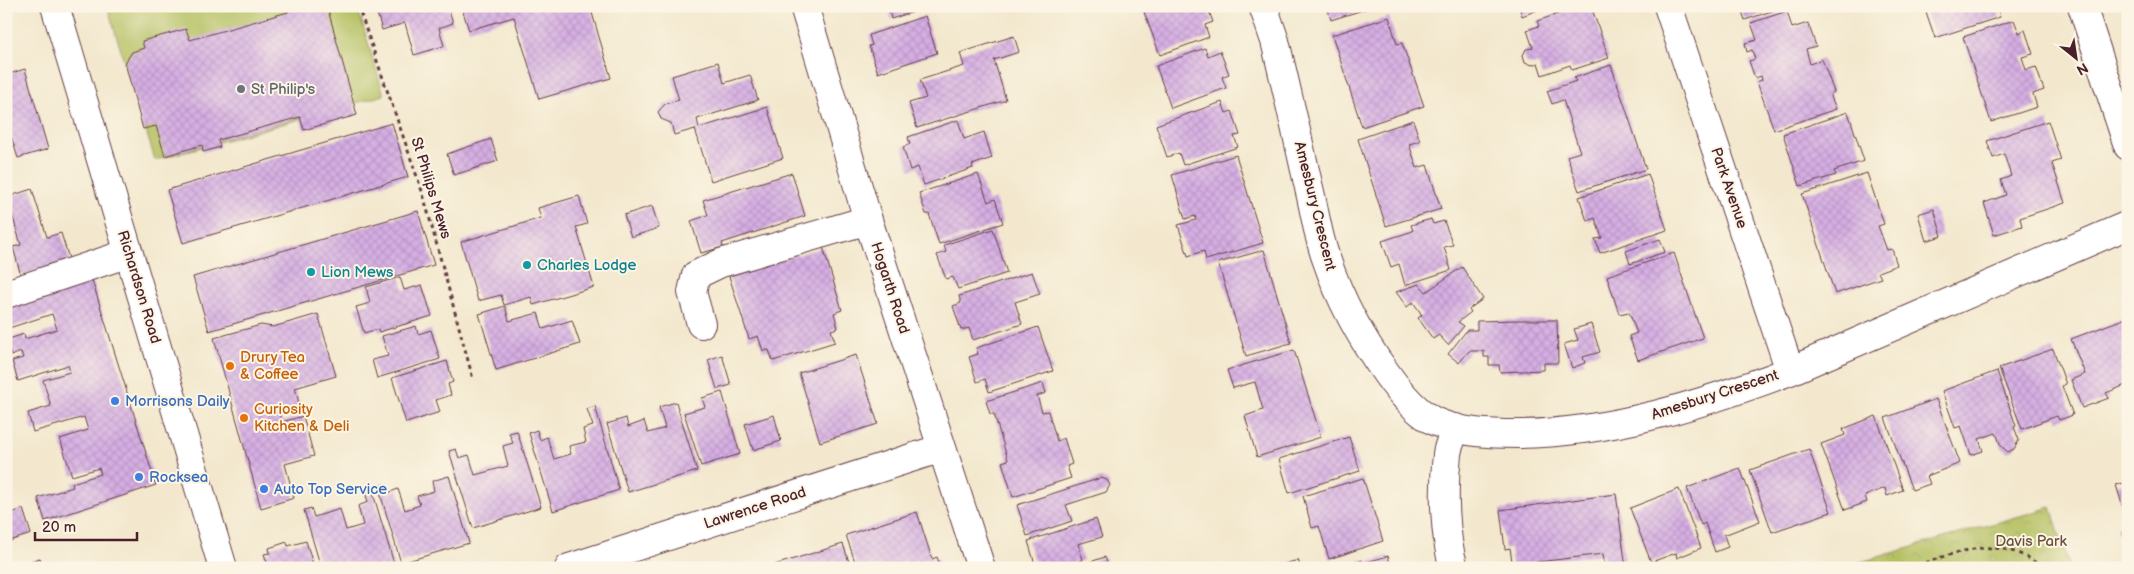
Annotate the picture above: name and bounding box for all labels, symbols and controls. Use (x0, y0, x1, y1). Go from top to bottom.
north arrow (2052, 32, 2102, 82)
text: N (2073, 59, 2091, 79)
place label: St Philip's (251, 80, 316, 99)
marker: St Philip's (235, 83, 247, 95)
street label: St Philips Mews (407, 135, 456, 242)
street label: Amesbury Crescent (1290, 139, 1340, 273)
street label: Park Avenue (1706, 145, 1752, 231)
street label: Richardson Road (113, 228, 165, 346)
street label: Hogarth Road (866, 240, 914, 336)
place label: Charles Lodge (537, 256, 636, 275)
marker: Charles Lodge (521, 259, 533, 271)
place label: Lion Mews (321, 263, 394, 282)
marker: Lion Mews (305, 266, 317, 278)
place label: Drury Tea & Coffee (240, 348, 305, 384)
marker: Drury Tea & Coffee (224, 360, 236, 372)
street label: Amesbury Crescent (1649, 365, 1781, 425)
place label: Morrisons Daily (125, 392, 230, 411)
marker: Morrisons Daily (109, 395, 121, 407)
place label: Curiosity Kitchen & Deli (254, 400, 350, 436)
marker: Curiosity Kitchen & Deli (238, 412, 250, 424)
place label: Rocksea (149, 468, 208, 487)
marker: Rocksea (133, 471, 145, 483)
place label: Auto Top Service (274, 480, 387, 499)
marker: Auto Top Service (258, 483, 270, 495)
street label: Lawrence Road (701, 483, 809, 533)
scale bar (35, 509, 138, 541)
text: 20 m (42, 518, 76, 537)
park label: Davis Park (1995, 532, 2067, 551)

